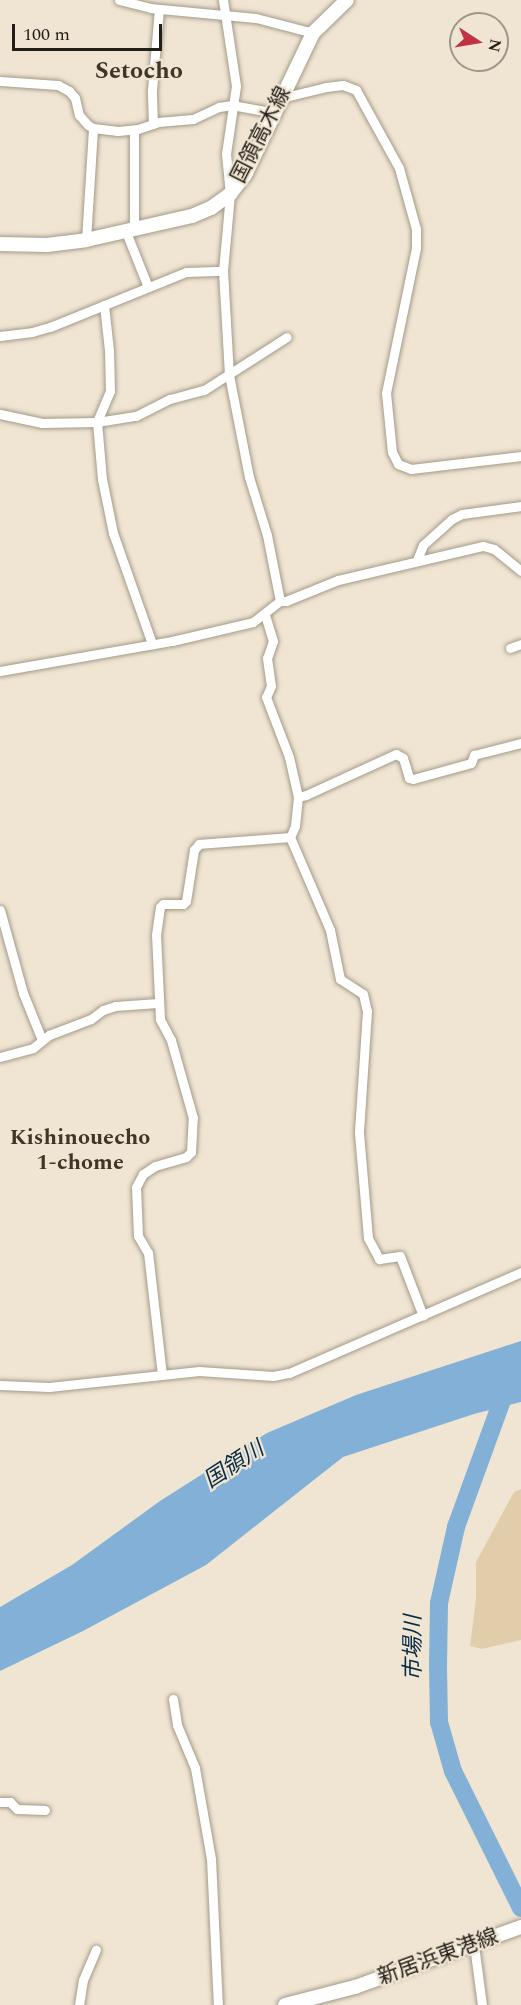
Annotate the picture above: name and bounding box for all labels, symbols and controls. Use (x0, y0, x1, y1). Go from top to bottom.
scale bar (15, 12, 165, 50)
north arrow (449, 12, 509, 72)
text: 100 m (23, 21, 70, 48)
text: N (482, 36, 508, 54)
district label: Setocho (95, 58, 183, 86)
street label: 国領高木線 (226, 83, 296, 187)
district label: Kishinouecho 1-chome (10, 1124, 150, 1176)
water label: 国領川 (199, 1436, 269, 1494)
water label: 市場川 (401, 1615, 427, 1681)
street label: 新居浜東港線 (374, 1924, 502, 1990)

